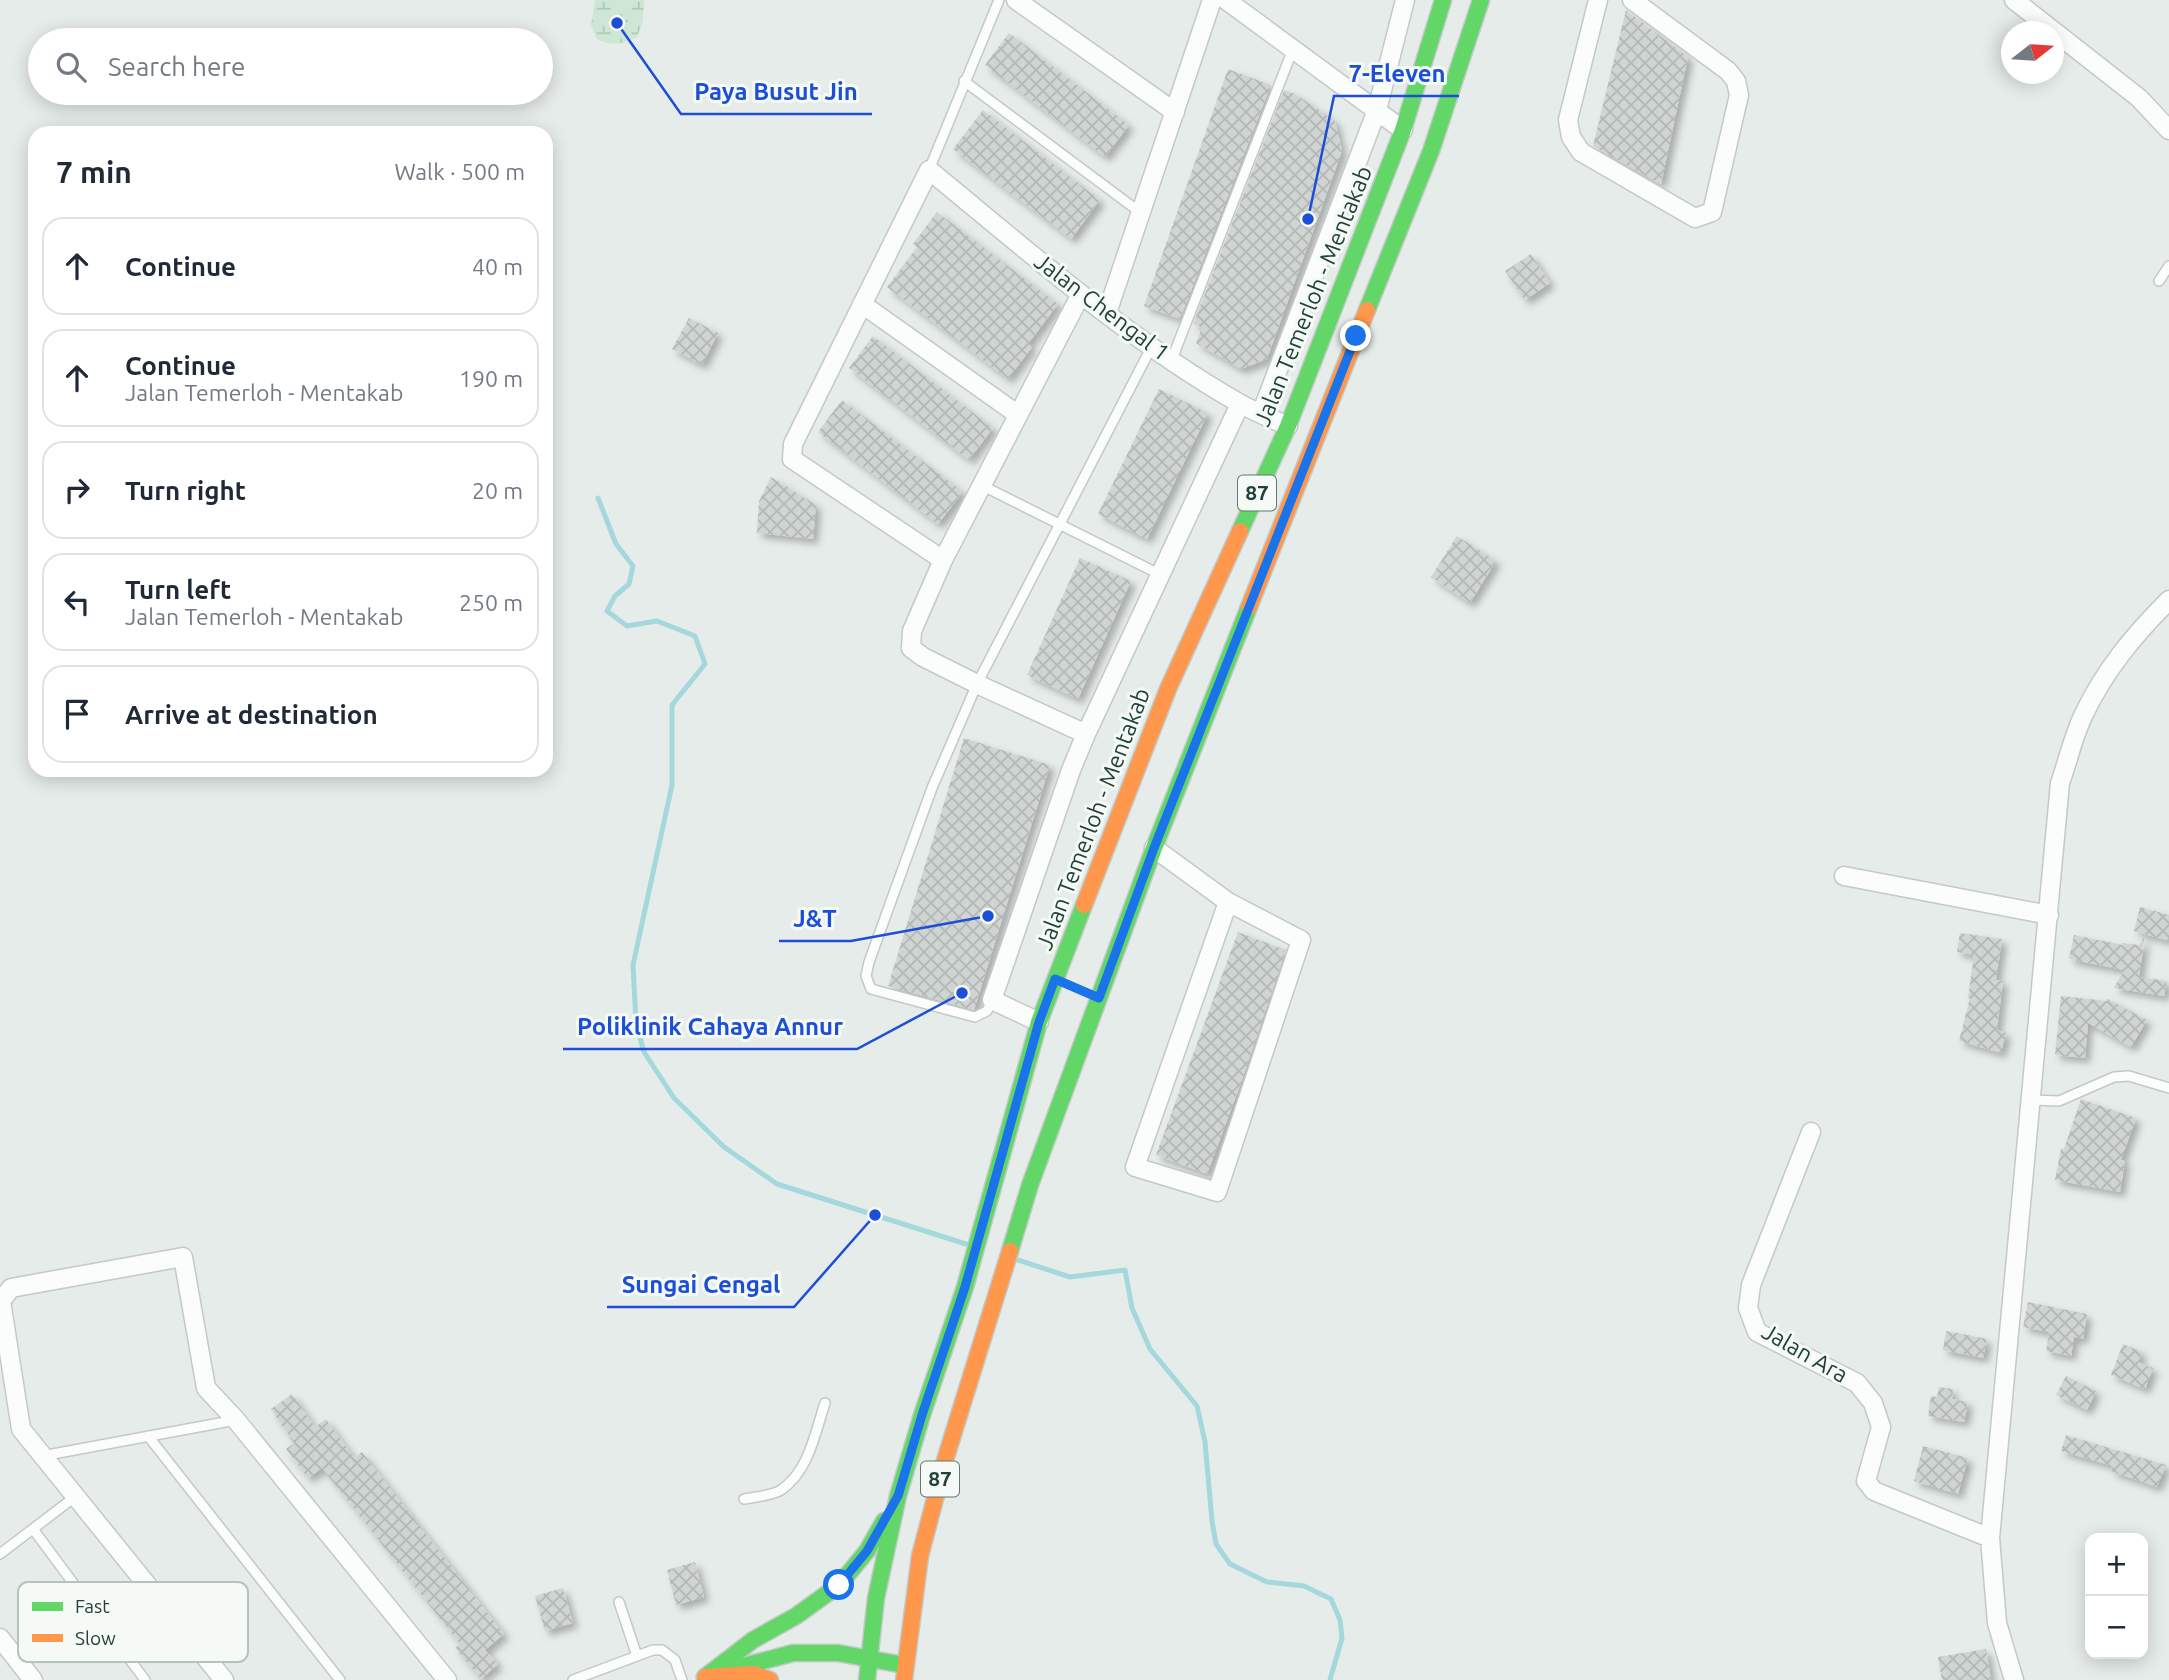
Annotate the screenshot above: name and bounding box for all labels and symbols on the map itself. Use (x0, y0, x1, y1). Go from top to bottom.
north arrow (2001, 21, 2064, 84)
callout: 7-Eleven (1334, 51, 1459, 96)
text: 7-Eleven (1348, 60, 1446, 87)
callout: Paya Busut Jin (681, 69, 872, 114)
text: Paya Busut Jin (694, 78, 858, 105)
street label: Jalan Temerloh - Mentakab (1249, 162, 1376, 430)
street label: Jalan Chengal 1 (1030, 248, 1174, 365)
route end (1340, 320, 1371, 351)
road number: 87 (1238, 476, 1276, 510)
street label: Jalan Temerloh - Mentakab (1031, 684, 1154, 953)
callout: J&T (779, 896, 851, 941)
text: J&T (793, 905, 837, 932)
callout: Poliklinik Cahaya Annur (563, 1004, 857, 1049)
text: Poliklinik Cahaya Annur (577, 1013, 843, 1040)
callout: Sungai Cengal (607, 1262, 794, 1307)
text: Sungai Cengal (622, 1271, 780, 1298)
street label: Jalan Ara (1758, 1318, 1853, 1387)
road number: 87 (921, 1462, 959, 1496)
route start (823, 1569, 854, 1600)
legend (18, 1582, 248, 1662)
text: Fast (75, 1595, 110, 1617)
text: Slow (75, 1627, 116, 1649)

